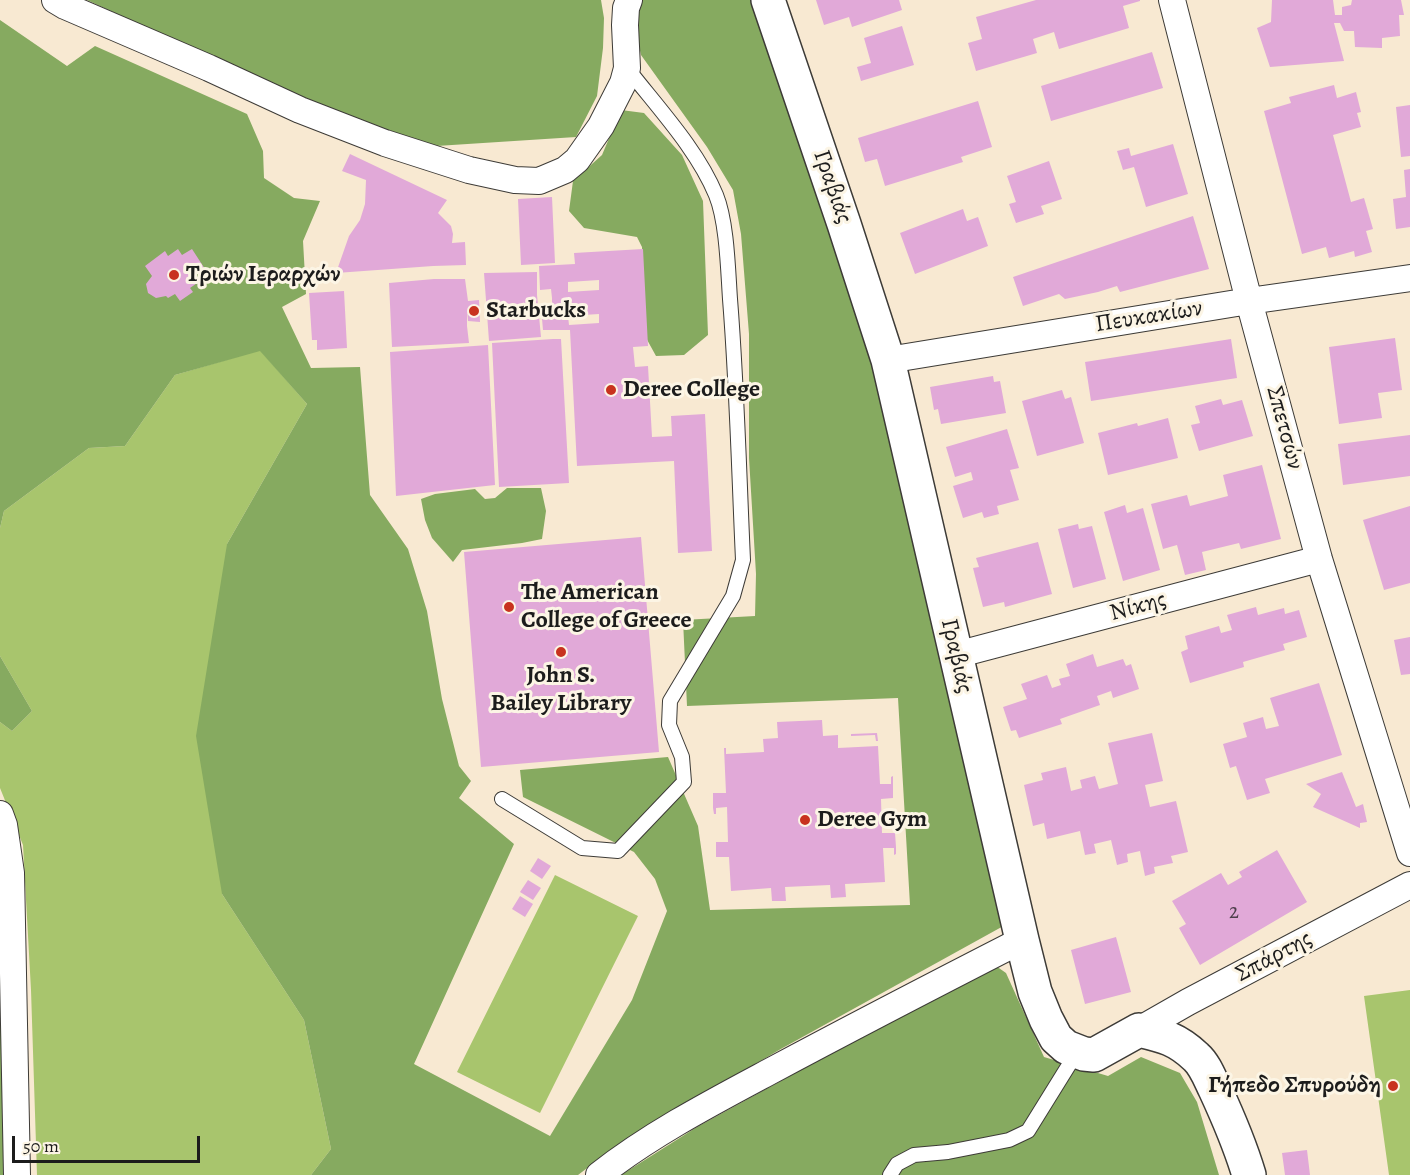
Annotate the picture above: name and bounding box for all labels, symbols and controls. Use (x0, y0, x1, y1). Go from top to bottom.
street label: Γραβιάς (806, 146, 858, 228)
place label: Τριών Ιεραρχών (186, 261, 340, 289)
marker: Τριών Ιεραρχών (167, 268, 181, 282)
street label: Πευκακίων (1093, 294, 1205, 340)
place label: Starbucks (486, 297, 586, 325)
marker: Starbucks (467, 304, 481, 318)
place label: Deree College (623, 376, 760, 404)
marker: Deree College (604, 383, 618, 397)
street label: Σπετσών (1259, 383, 1309, 473)
place label: The American College of Greece (521, 579, 691, 635)
street label: Νίκης (1107, 586, 1169, 628)
marker: The American College of Greece (502, 600, 516, 614)
street label: Γραβιάς (933, 616, 979, 696)
marker: John S. Bailey Library (554, 645, 568, 659)
place label: John S. Bailey Library (491, 662, 631, 718)
place label: Deree Gym (817, 806, 927, 834)
marker: Deree Gym (798, 813, 812, 827)
house number: 2 (1229, 900, 1239, 926)
street label: Σπάρτης (1231, 925, 1317, 989)
place label: Γήπεδο Σπυρούδη (1208, 1072, 1381, 1100)
marker: Γήπεδο Σπυρούδη (1386, 1079, 1400, 1093)
scale bar (15, 1124, 202, 1162)
text: 50 m (23, 1134, 59, 1158)

